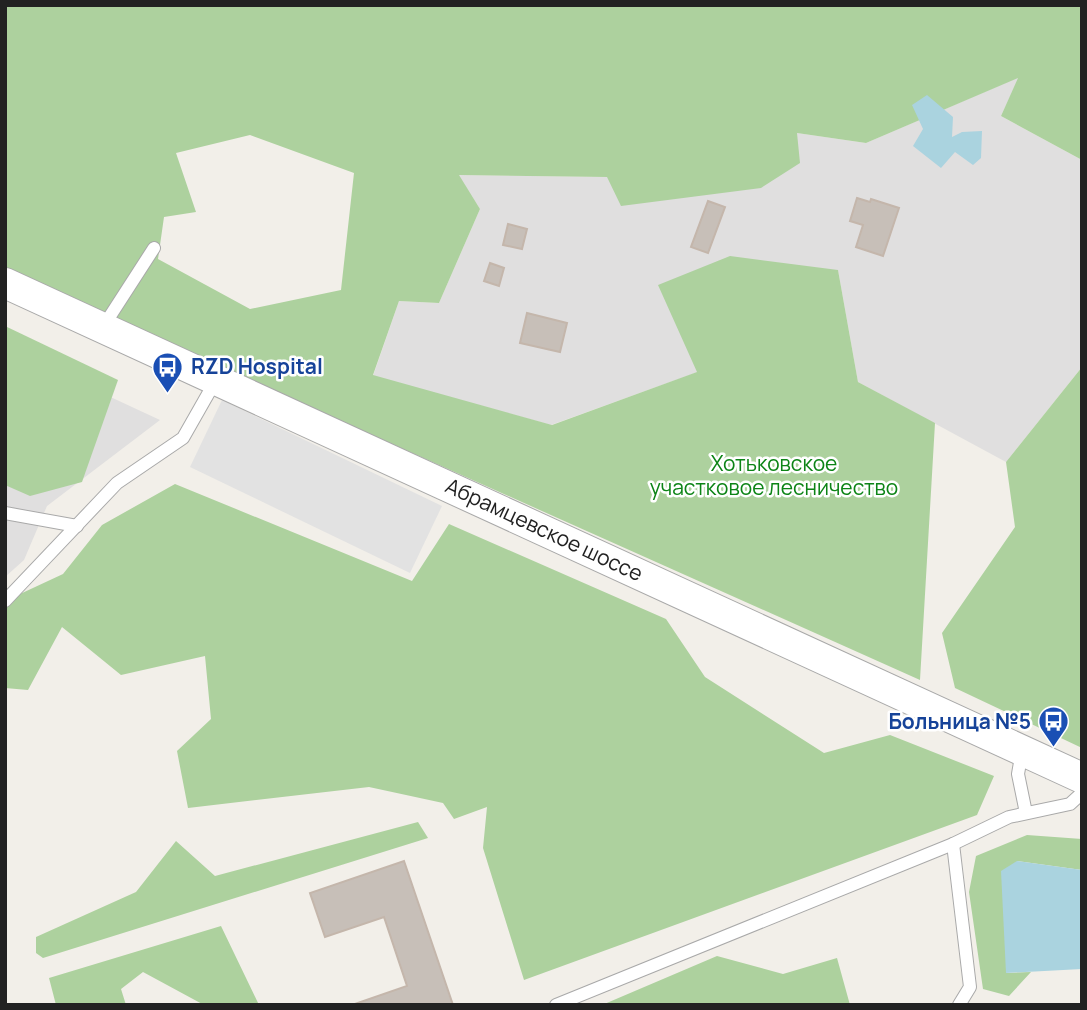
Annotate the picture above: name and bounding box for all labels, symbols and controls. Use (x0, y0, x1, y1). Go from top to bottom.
bus stop icon: RZD Hospital (151, 350, 185, 394)
place label: RZD Hospital (191, 352, 323, 380)
park label: Хотьковское участковое лесничество (650, 449, 898, 501)
street label: Абрамцевское шоссе (441, 471, 648, 587)
bus stop icon: Больница №5 (1037, 705, 1071, 749)
place label: Больница №5 (888, 707, 1031, 735)

